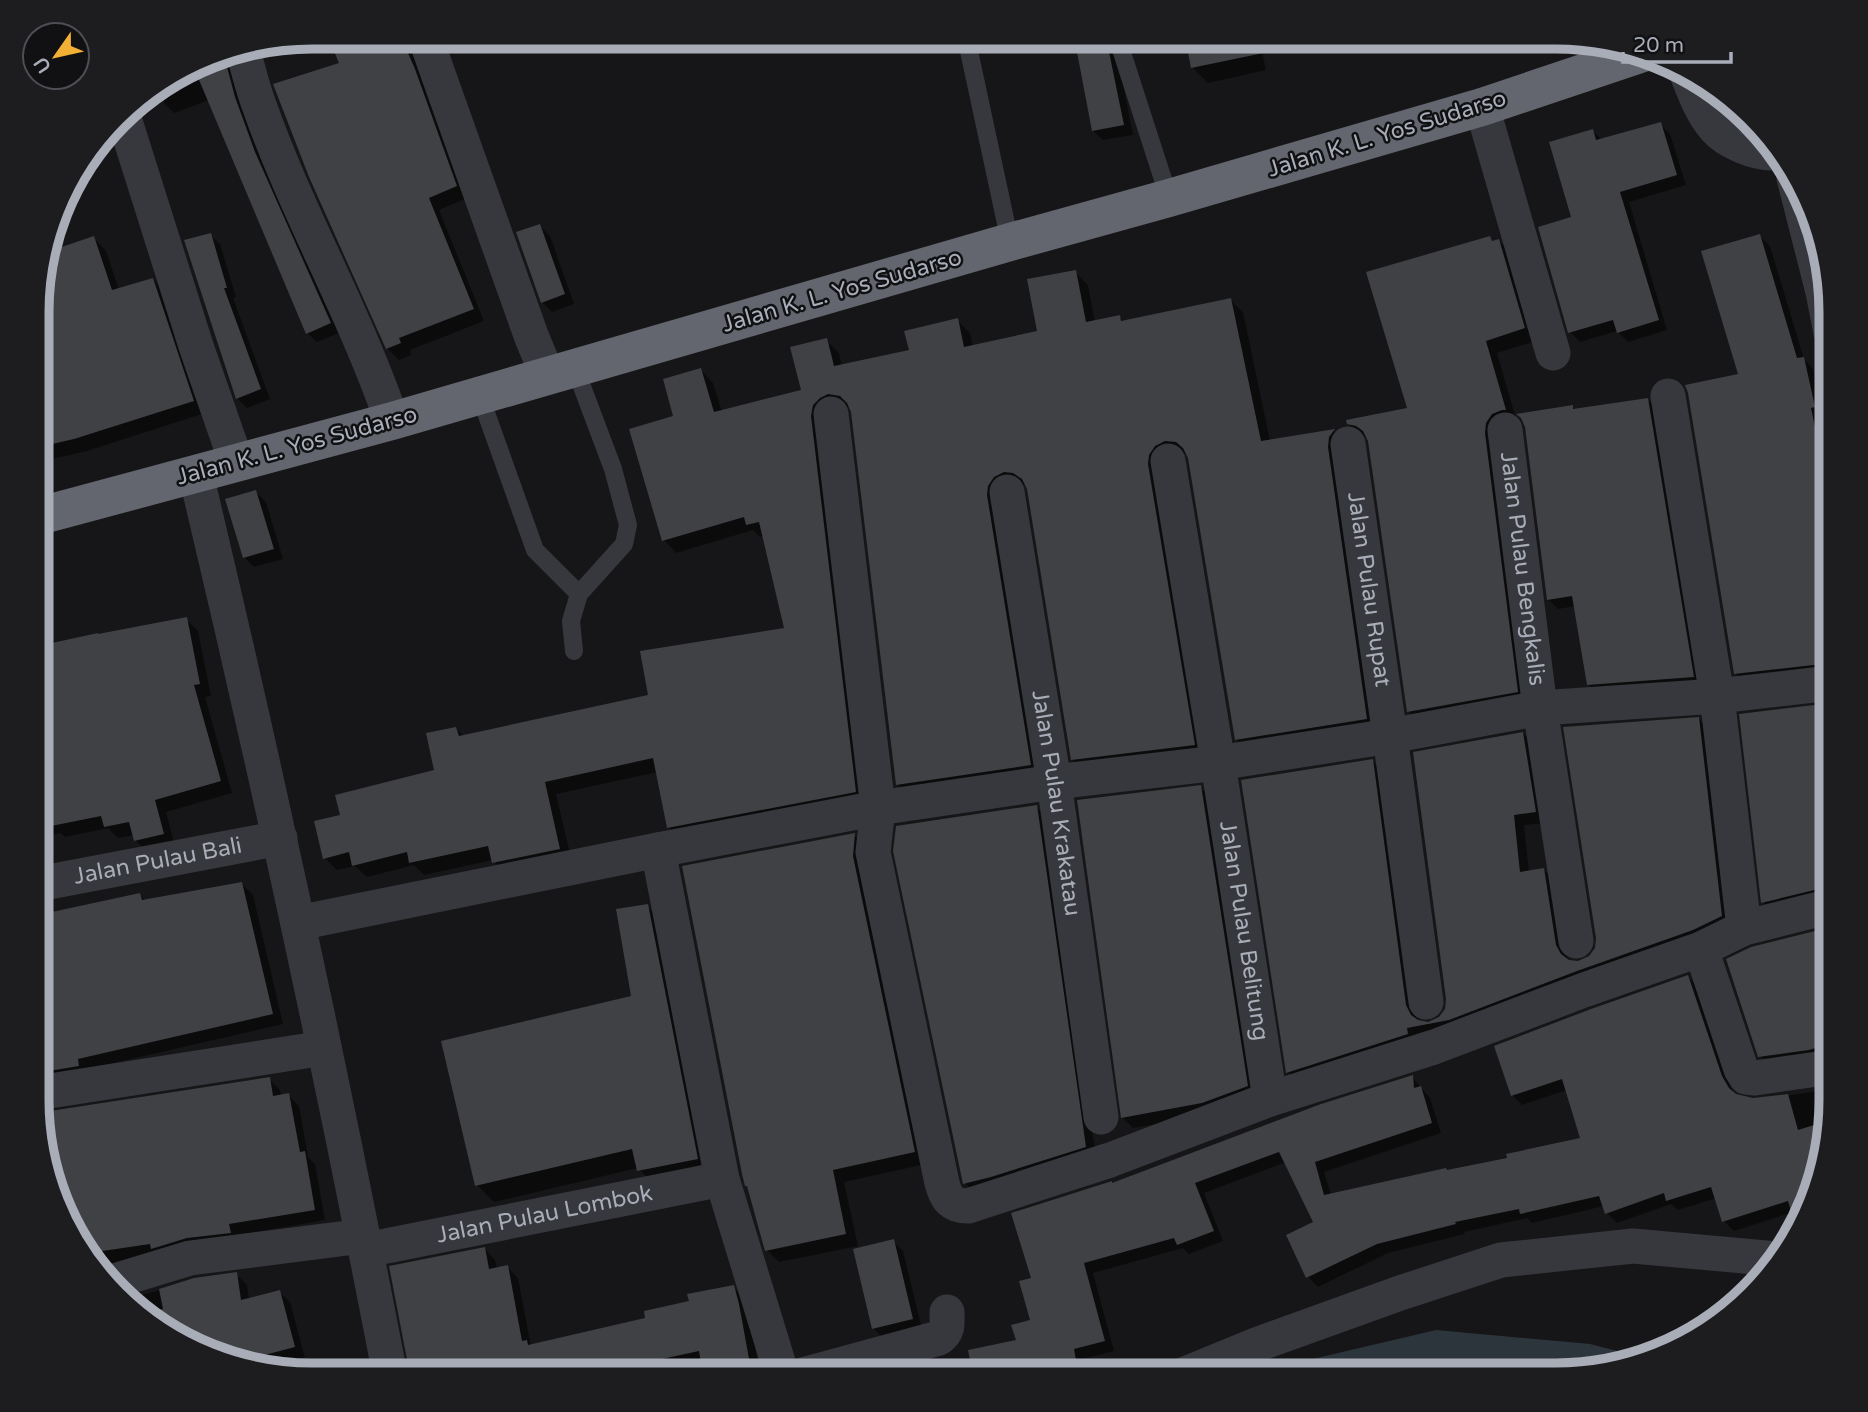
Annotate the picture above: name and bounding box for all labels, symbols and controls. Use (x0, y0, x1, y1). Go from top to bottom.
north arrow (21, 21, 91, 91)
scale bar (1623, 21, 1731, 65)
text: 20 m (1633, 33, 1684, 58)
text: U (30, 53, 56, 77)
street label: Jalan K. L. Yos Sudarso (1264, 84, 1510, 184)
street label: Jalan K. L. Yos Sudarso (719, 243, 965, 339)
street label: Jalan K. L. Yos Sudarso (174, 400, 420, 492)
street label: Jalan Pulau Bengkalis (1494, 450, 1551, 687)
street label: Jalan Pulau Rupat (1341, 490, 1397, 689)
street label: Jalan Pulau Krakatau (1025, 688, 1087, 918)
street label: Jalan Pulau Belitung (1213, 819, 1275, 1043)
street label: Jalan Pulau Bali (71, 832, 244, 891)
street label: Jalan Pulau Lombok (434, 1179, 655, 1250)

